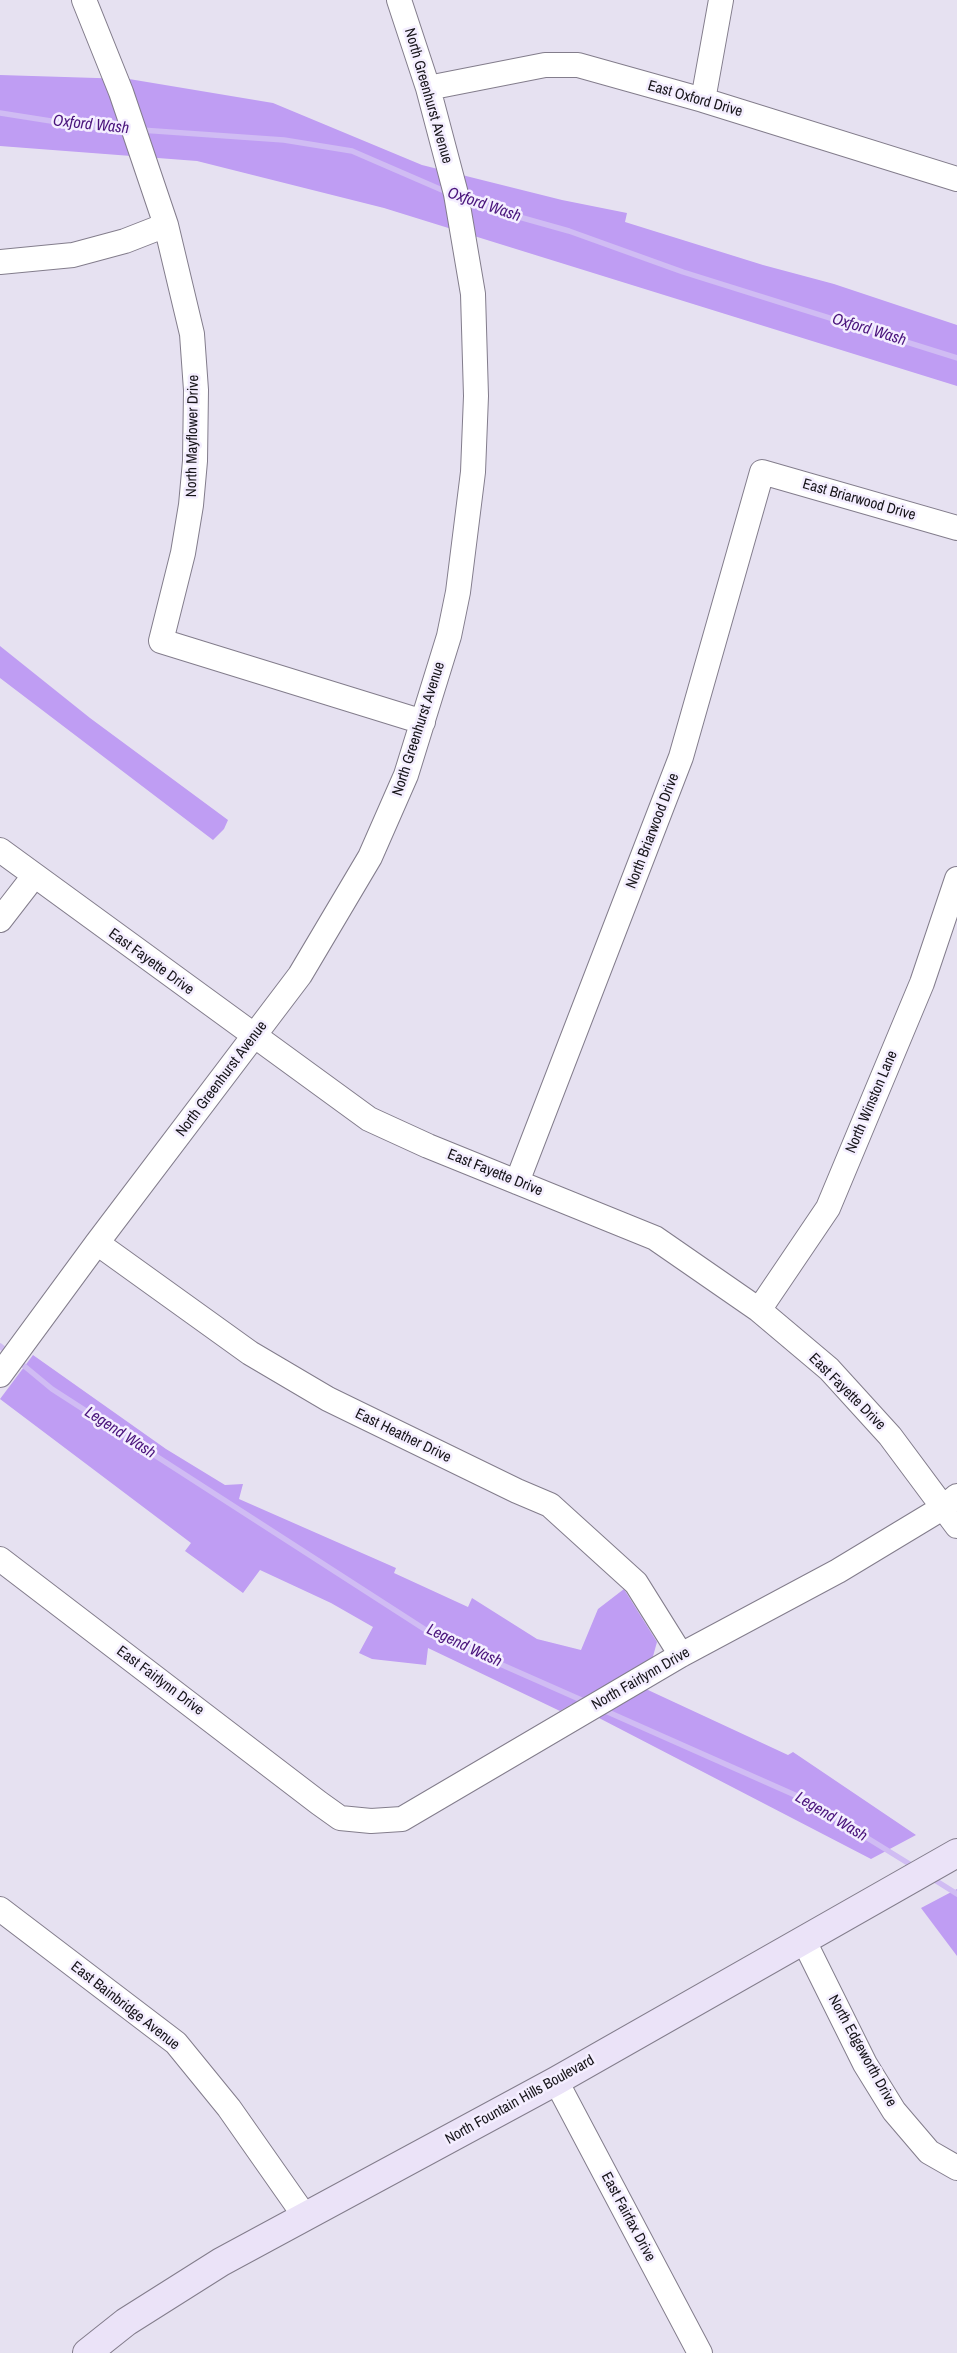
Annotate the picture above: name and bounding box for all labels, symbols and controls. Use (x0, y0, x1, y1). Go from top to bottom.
street label: North Greenhurst Avenue (400, 26, 456, 166)
street label: East Oxford Drive (646, 77, 744, 121)
water label: Oxford Wash (52, 111, 130, 139)
water label: Oxford Wash (445, 184, 523, 226)
water label: Oxford Wash (830, 310, 908, 350)
street label: North Mayflower Drive (183, 375, 203, 497)
street label: East Briarwood Drive (800, 475, 918, 525)
street label: North Greenhurst Avenue (389, 660, 449, 798)
street label: North Briarwood Drive (623, 771, 683, 891)
street label: East Fayette Drive (105, 925, 197, 999)
street label: North Greenhurst Avenue (173, 1018, 271, 1140)
street label: North Winston Lane (842, 1048, 902, 1156)
street label: East Fayette Drive (445, 1146, 545, 1200)
street label: East Fayette Drive (805, 1350, 889, 1434)
water label: Legend Wash (81, 1403, 159, 1463)
street label: East Heather Drive (352, 1405, 454, 1467)
water label: Legend Wash (423, 1620, 505, 1672)
street label: East Fairlynn Drive (113, 1642, 207, 1720)
street label: North Fairlynn Drive (589, 1644, 693, 1714)
water label: Legend Wash (791, 1788, 871, 1846)
street label: East Bainbridge Avenue (67, 1958, 183, 2054)
street label: North Edgeworth Drive (824, 1992, 900, 2110)
street label: North Fountain Hills Boulevard (442, 2052, 598, 2148)
street label: East Fairfax Drive (597, 2169, 659, 2265)

